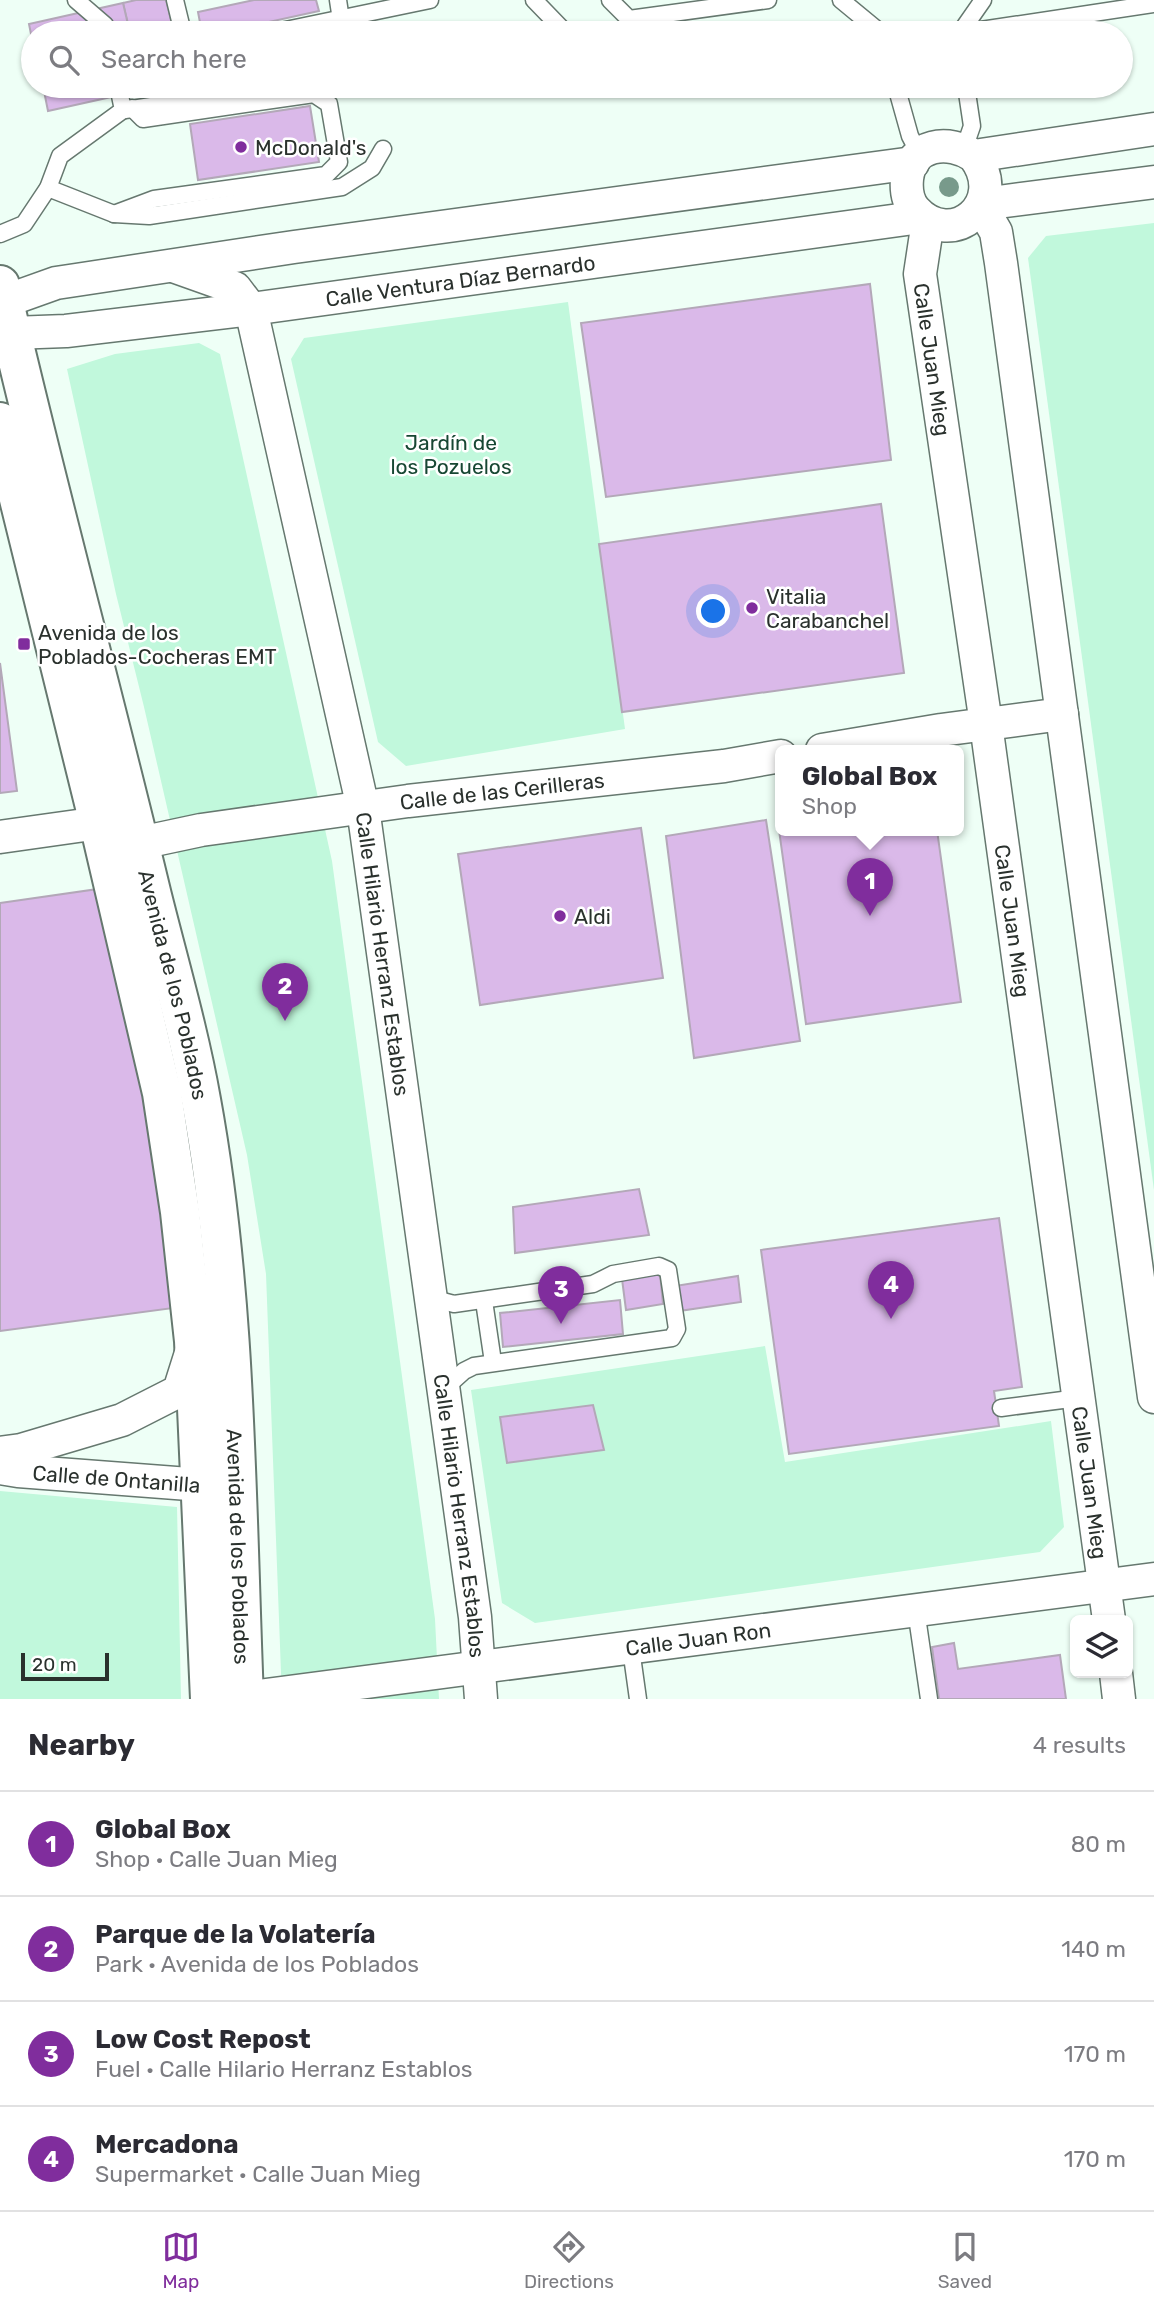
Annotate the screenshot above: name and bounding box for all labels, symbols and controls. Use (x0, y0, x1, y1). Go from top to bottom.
search box (21, 21, 1133, 98)
icon: search (45, 41, 83, 79)
text: Search here (101, 44, 247, 75)
place label: McDonald's (255, 135, 367, 160)
marker: McDonald's (233, 139, 249, 155)
street label: Calle Ventura Díaz Bernardo (324, 249, 597, 311)
street label: Calle Juan Mieg (909, 281, 956, 438)
park label: Jardín de los Pozuelos (390, 430, 512, 479)
place label: Vitalia Carabanchel (766, 584, 889, 633)
your location (696, 594, 730, 628)
marker: Vitalia Carabanchel (744, 600, 760, 616)
place label: Avenida de los Poblados-Cocheras EMT (38, 620, 277, 669)
marker: Avenida de los Poblados-Cocheras EMT (16, 636, 32, 652)
popup (775, 745, 964, 836)
text: Global Box (802, 761, 937, 792)
street label: Calle de las Cerilleras (398, 767, 606, 815)
text: Shop (802, 792, 857, 820)
street label: Calle Hilario Herranz Establos (351, 811, 415, 1097)
street label: Calle Juan Mieg (990, 843, 1036, 999)
pin: 1 (847, 858, 893, 916)
street label: Avenida de los Poblados (134, 867, 213, 1102)
place label: Aldi (574, 904, 611, 929)
marker: Aldi (552, 908, 568, 924)
pin: 2 (262, 963, 308, 1021)
pin: 4 (868, 1261, 914, 1319)
pin: 3 (538, 1266, 584, 1324)
street label: Calle Hilario Herranz Establos (429, 1372, 490, 1659)
street label: Calle Juan Mieg (1067, 1404, 1113, 1561)
street label: Avenida de los Poblados (222, 1428, 255, 1665)
street label: Calle de Ontanilla (32, 1460, 201, 1497)
map controls (1070, 1615, 1133, 1678)
button: layers (1070, 1615, 1133, 1678)
street label: Calle Juan Ron (624, 1617, 772, 1661)
scale bar (21, 1650, 108, 1682)
text: 20 m (32, 1653, 77, 1676)
text: Nearby (28, 1727, 135, 1763)
text: 4 results (1033, 1731, 1126, 1759)
text: Global Box (95, 1814, 231, 1845)
text: 1 (45, 1830, 57, 1858)
text: 80 m (1071, 1830, 1126, 1858)
text: Shop · Calle Juan Mieg (95, 1845, 338, 1873)
text: Parque de la Volatería (95, 1919, 376, 1950)
text: 2 (44, 1935, 58, 1963)
text: 140 m (1061, 1935, 1126, 1963)
text: Park · Avenida de los Poblados (95, 1950, 419, 1978)
text: Low Cost Repost (95, 2024, 311, 2055)
text: 3 (43, 2040, 59, 2068)
text: 170 m (1064, 2040, 1126, 2068)
text: Fuel · Calle Hilario Herranz Establos (95, 2055, 473, 2083)
text: Mercadona (95, 2129, 239, 2160)
text: 4 (43, 2145, 59, 2173)
text: 170 m (1064, 2145, 1126, 2173)
text: Supermarket · Calle Juan Mieg (95, 2160, 421, 2188)
tab: Map (162, 2228, 200, 2293)
tab: Directions (524, 2228, 614, 2293)
tab: Saved (938, 2228, 992, 2293)

